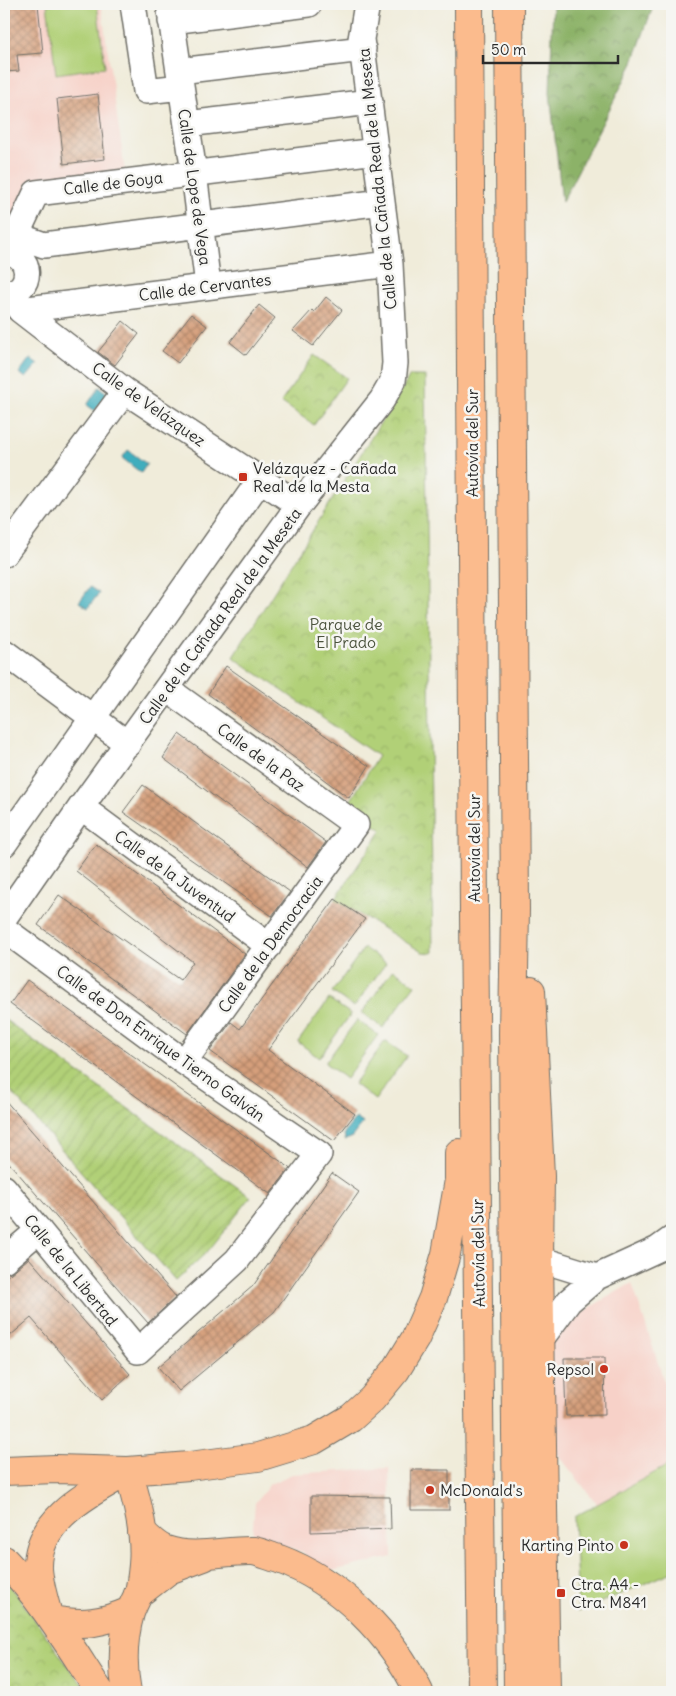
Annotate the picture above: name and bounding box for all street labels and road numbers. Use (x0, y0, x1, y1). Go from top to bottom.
street label: Calle de la Cañada Real de la Meseta (353, 47, 401, 311)
street label: Calle de Lope de Vega (174, 107, 216, 267)
street label: Calle de Goya (62, 167, 164, 199)
street label: Calle de Cervantes (138, 269, 272, 305)
street label: Calle de Velázquez (89, 358, 210, 451)
street label: Autovía del Sur (462, 388, 482, 497)
street label: Calle de la Cañada Real de la Meseta (135, 504, 305, 728)
street label: Calle de la Paz (213, 719, 309, 796)
street label: Autovía del Sur (464, 793, 484, 902)
street label: Calle de la Juventud (111, 825, 239, 927)
street label: Calle de la Democracia (213, 871, 327, 1017)
street label: Calle de Don Enrique Tierno Galván (53, 961, 269, 1125)
street label: Autovía del Sur (467, 1198, 489, 1307)
street label: Calle de la Libertad (20, 1210, 122, 1330)

